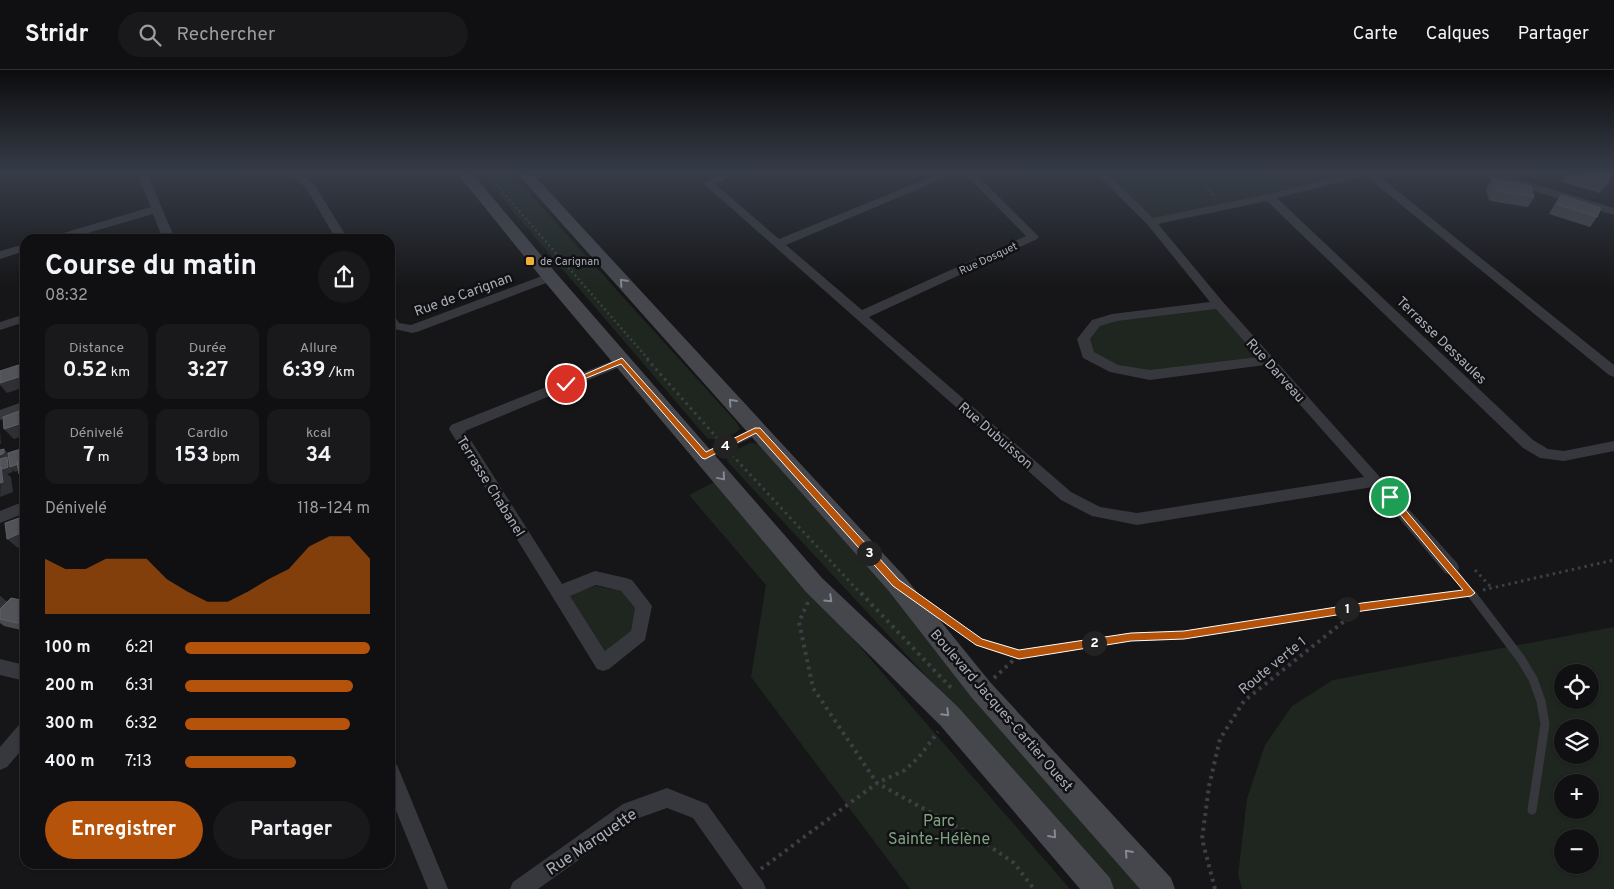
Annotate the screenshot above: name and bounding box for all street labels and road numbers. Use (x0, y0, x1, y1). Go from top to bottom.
street label: Rue Dosquet (957, 239, 1020, 278)
street label: Rue de Carignan (412, 270, 515, 321)
street label: Terrasse Dessaules (1392, 294, 1490, 389)
street label: Rue Darveau (1242, 336, 1308, 406)
street label: Rue Dubuisson (954, 399, 1036, 473)
street label: Terrasse Chabanel (452, 433, 528, 540)
street label: Boulevard Jacques-Cartier Ouest (926, 627, 1076, 795)
street label: Route verte 1 (1236, 634, 1310, 699)
street label: Rue Marquette (543, 805, 641, 880)

